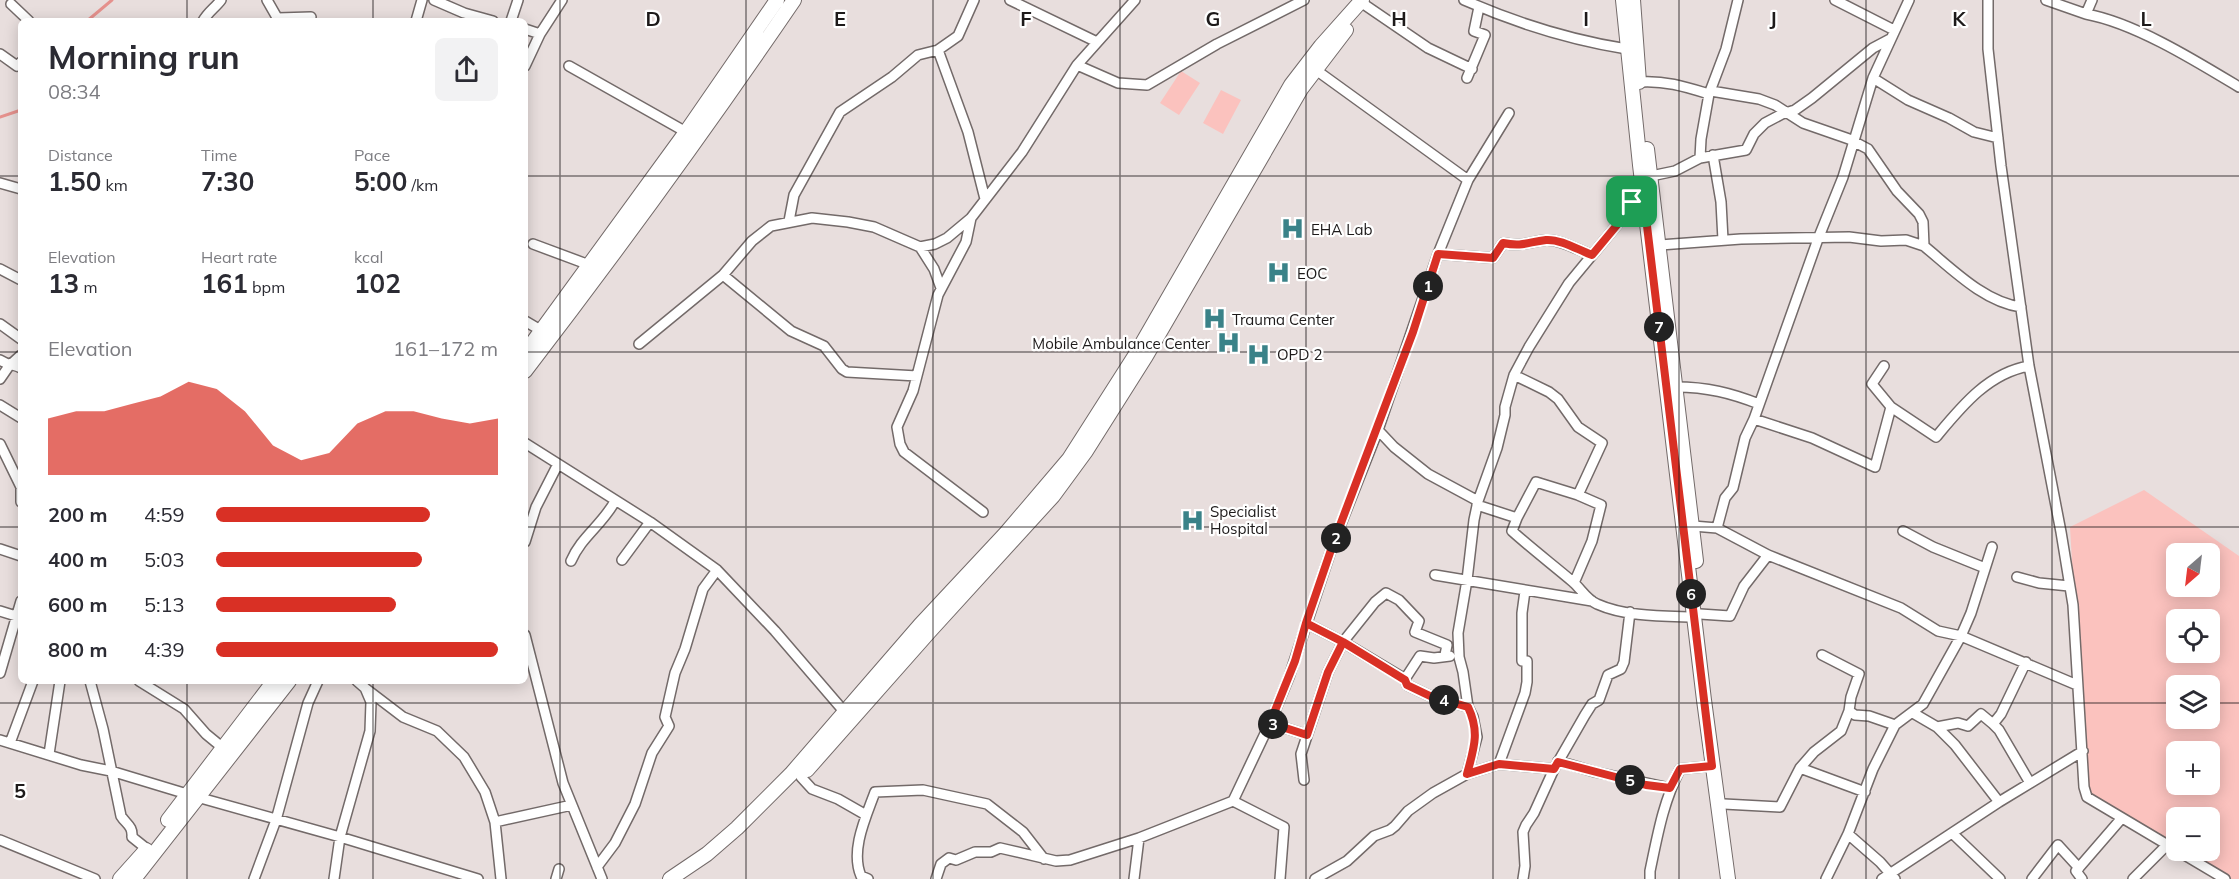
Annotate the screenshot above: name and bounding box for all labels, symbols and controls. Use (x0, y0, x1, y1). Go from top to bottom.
text: D (645, 6, 661, 31)
text: E (834, 6, 846, 31)
text: F (1020, 6, 1032, 31)
text: G (1206, 6, 1220, 31)
text: H (1391, 6, 1407, 31)
text: I (1583, 6, 1589, 31)
text: J (1769, 6, 1777, 31)
text: K (1952, 6, 1966, 31)
text: L (2140, 6, 2152, 31)
text: Morning run (48, 36, 240, 77)
button: share (435, 38, 498, 101)
text: 08:34 (48, 79, 101, 104)
text: Distance (48, 145, 113, 165)
text: Time (201, 145, 237, 165)
text: Pace (354, 145, 390, 165)
text: 1.50 (48, 165, 101, 198)
text: 7:30 (201, 165, 254, 198)
text: 5:00 (354, 165, 407, 198)
text: km (101, 175, 128, 195)
text: /km (407, 175, 438, 195)
pin (1606, 176, 1657, 227)
icon: arrive (1615, 185, 1648, 218)
hospital icon: EHA Lab (1280, 216, 1306, 242)
place label: EHA Lab (1311, 220, 1372, 239)
text: Elevation (48, 247, 116, 267)
text: Heart rate (201, 247, 277, 267)
text: kcal (354, 247, 383, 267)
hospital icon: EOC (1266, 260, 1292, 286)
place label: EOC (1297, 264, 1328, 283)
text: 13 (48, 267, 79, 300)
text: 161 (201, 267, 248, 300)
text: 102 (354, 267, 401, 300)
pin: 1 (1413, 271, 1443, 301)
text: 1 (1423, 276, 1433, 296)
text: m (79, 277, 97, 297)
text: bpm (248, 277, 285, 297)
hospital icon: Trauma Center (1201, 306, 1227, 332)
place label: Trauma Center (1232, 310, 1335, 329)
pin: 7 (1644, 312, 1674, 342)
text: 7 (1654, 317, 1664, 337)
hospital icon: Mobile Ambulance Center (1215, 330, 1241, 356)
place label: Mobile Ambulance Center (1032, 334, 1211, 353)
text: Elevation (48, 336, 133, 361)
text: 161–172 m (393, 336, 498, 361)
hospital icon: OPD 2 (1246, 341, 1272, 367)
place label: OPD 2 (1277, 345, 1322, 364)
text: 200 m (48, 502, 107, 527)
text: 4:59 (144, 502, 185, 527)
place label: Specialist Hospital (1210, 502, 1276, 538)
hospital icon: Specialist Hospital (1179, 507, 1205, 533)
pin: 2 (1321, 523, 1351, 553)
text: 2 (1331, 528, 1341, 548)
north arrow (2166, 543, 2220, 597)
map controls (2166, 543, 2220, 861)
text: 400 m (48, 547, 107, 572)
text: 5:03 (144, 547, 185, 572)
pin: 6 (1676, 579, 1706, 609)
text: 6 (1686, 584, 1696, 604)
text: 600 m (48, 592, 107, 617)
text: 5:13 (144, 592, 185, 617)
button: locate (2166, 609, 2220, 663)
text: 800 m (48, 637, 107, 662)
text: 4:39 (144, 637, 185, 662)
button: layers (2166, 675, 2220, 729)
pin: 4 (1429, 685, 1459, 715)
text: 4 (1439, 690, 1449, 710)
pin: 3 (1258, 709, 1288, 739)
text: 3 (1268, 714, 1278, 734)
button: + (2166, 741, 2220, 795)
pin: 5 (1615, 765, 1645, 795)
text: 5 (1625, 770, 1635, 790)
text: 5 (14, 778, 26, 803)
button: − (2166, 807, 2220, 861)

